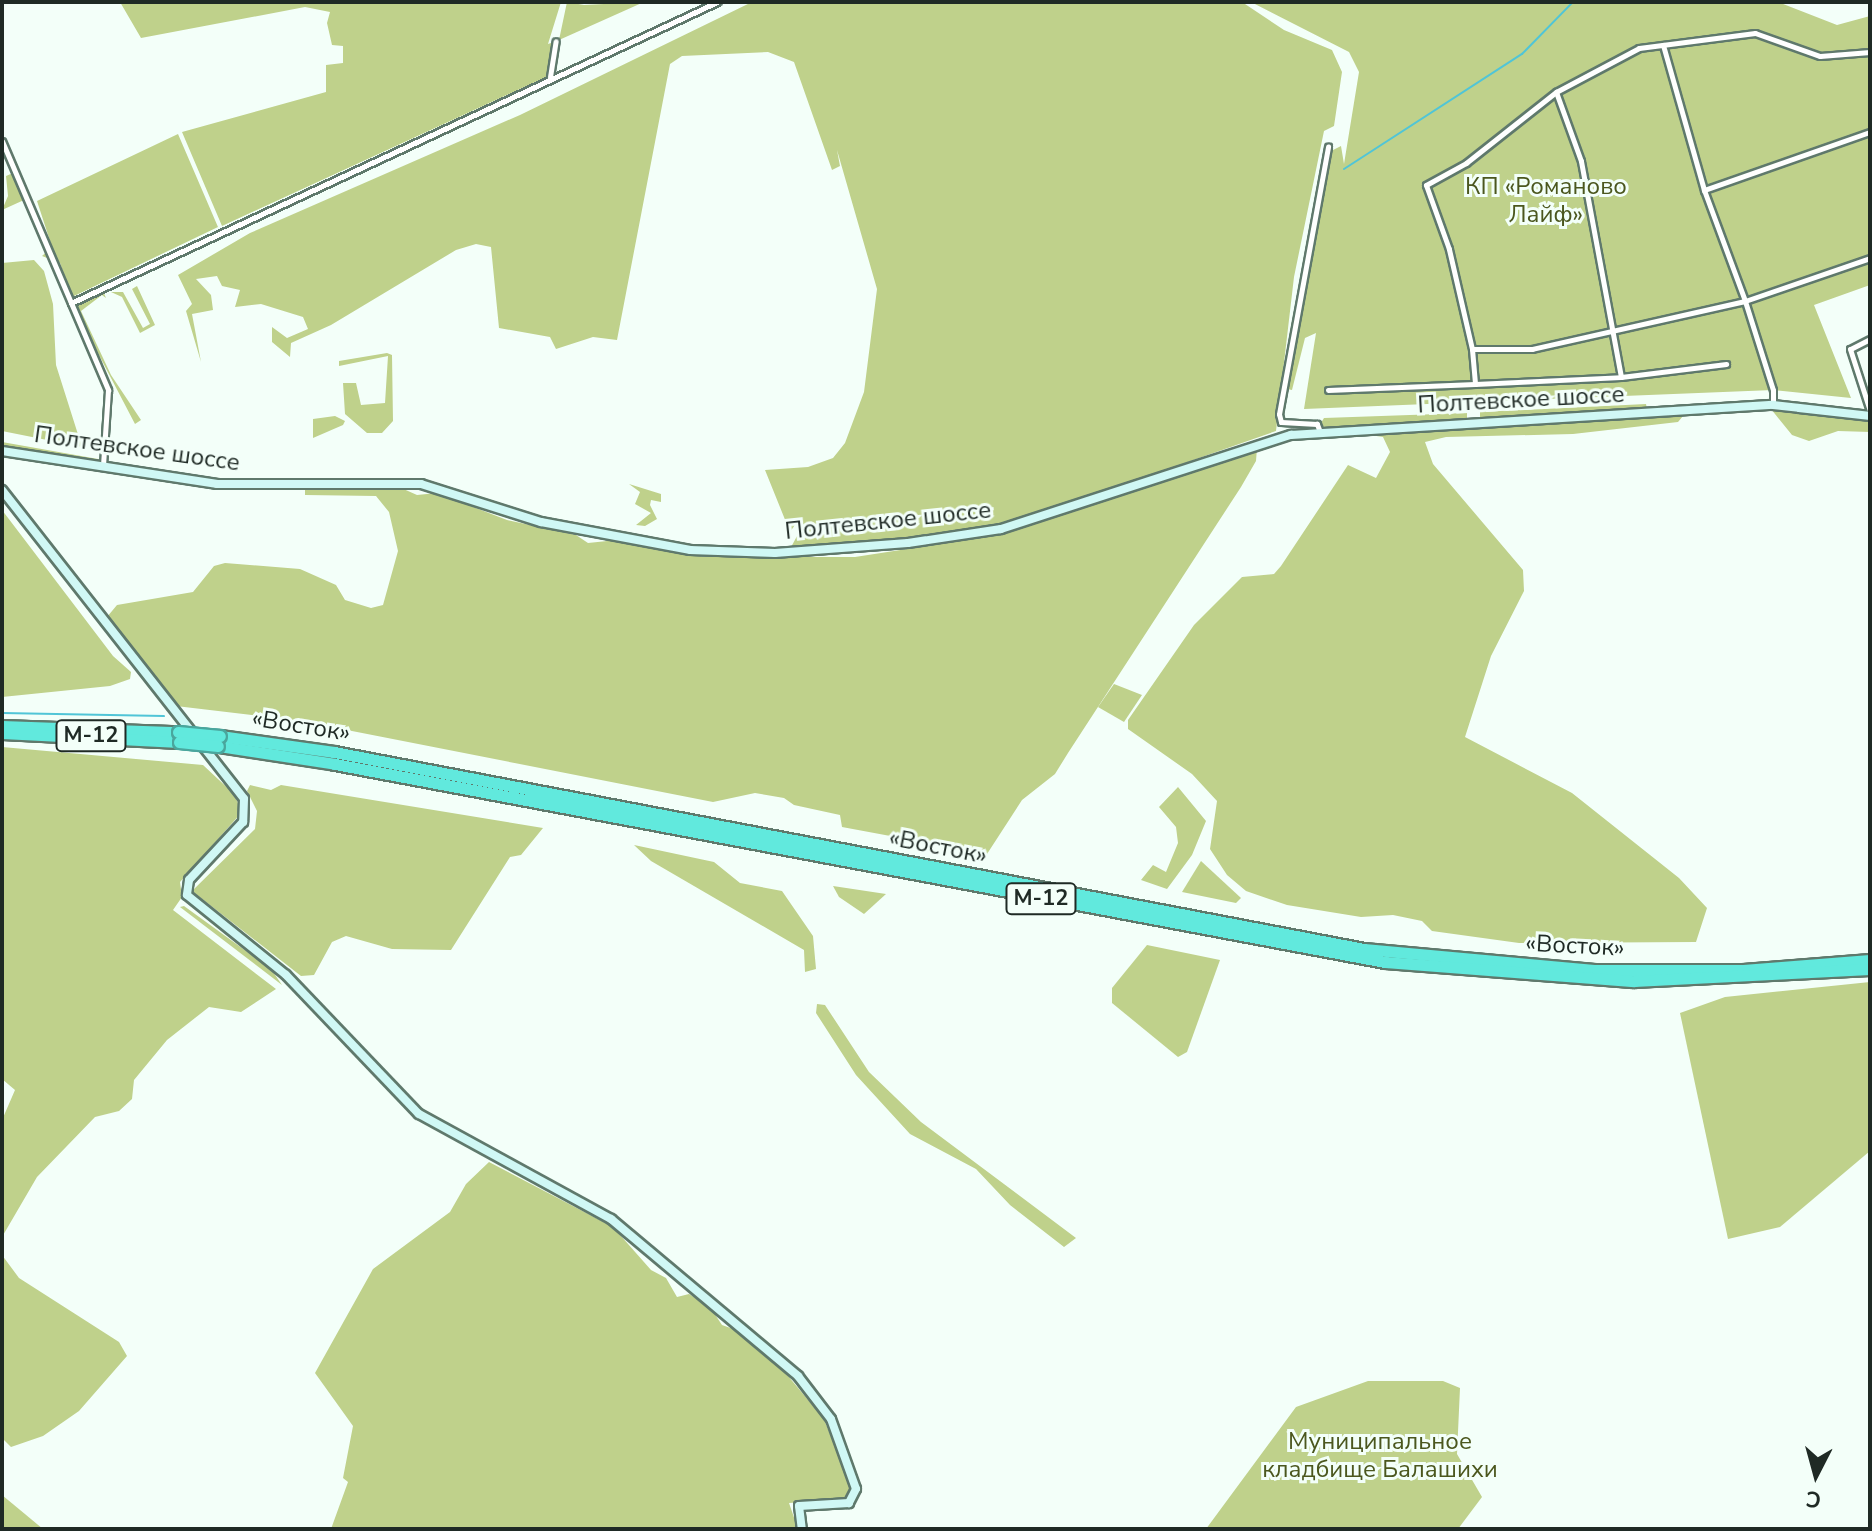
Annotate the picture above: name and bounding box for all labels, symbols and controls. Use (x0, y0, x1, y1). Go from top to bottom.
park label: КП «Романово Лайф» (1465, 173, 1627, 229)
street label: Полтевское шоссе (1417, 380, 1625, 420)
street label: Полтевское шоссе (32, 420, 242, 478)
street label: Полтевское шоссе (783, 496, 993, 546)
street label: «Восток» (250, 704, 352, 748)
road number: М-12 (55, 718, 127, 754)
street label: «Восток» (887, 823, 989, 871)
road number: М-12 (1005, 881, 1077, 917)
street label: «Восток» (1525, 929, 1625, 963)
park label: Муниципальное кладбище Балашихи (1262, 1428, 1498, 1484)
north arrow (1776, 1435, 1856, 1515)
text: С (1804, 1483, 1823, 1515)

